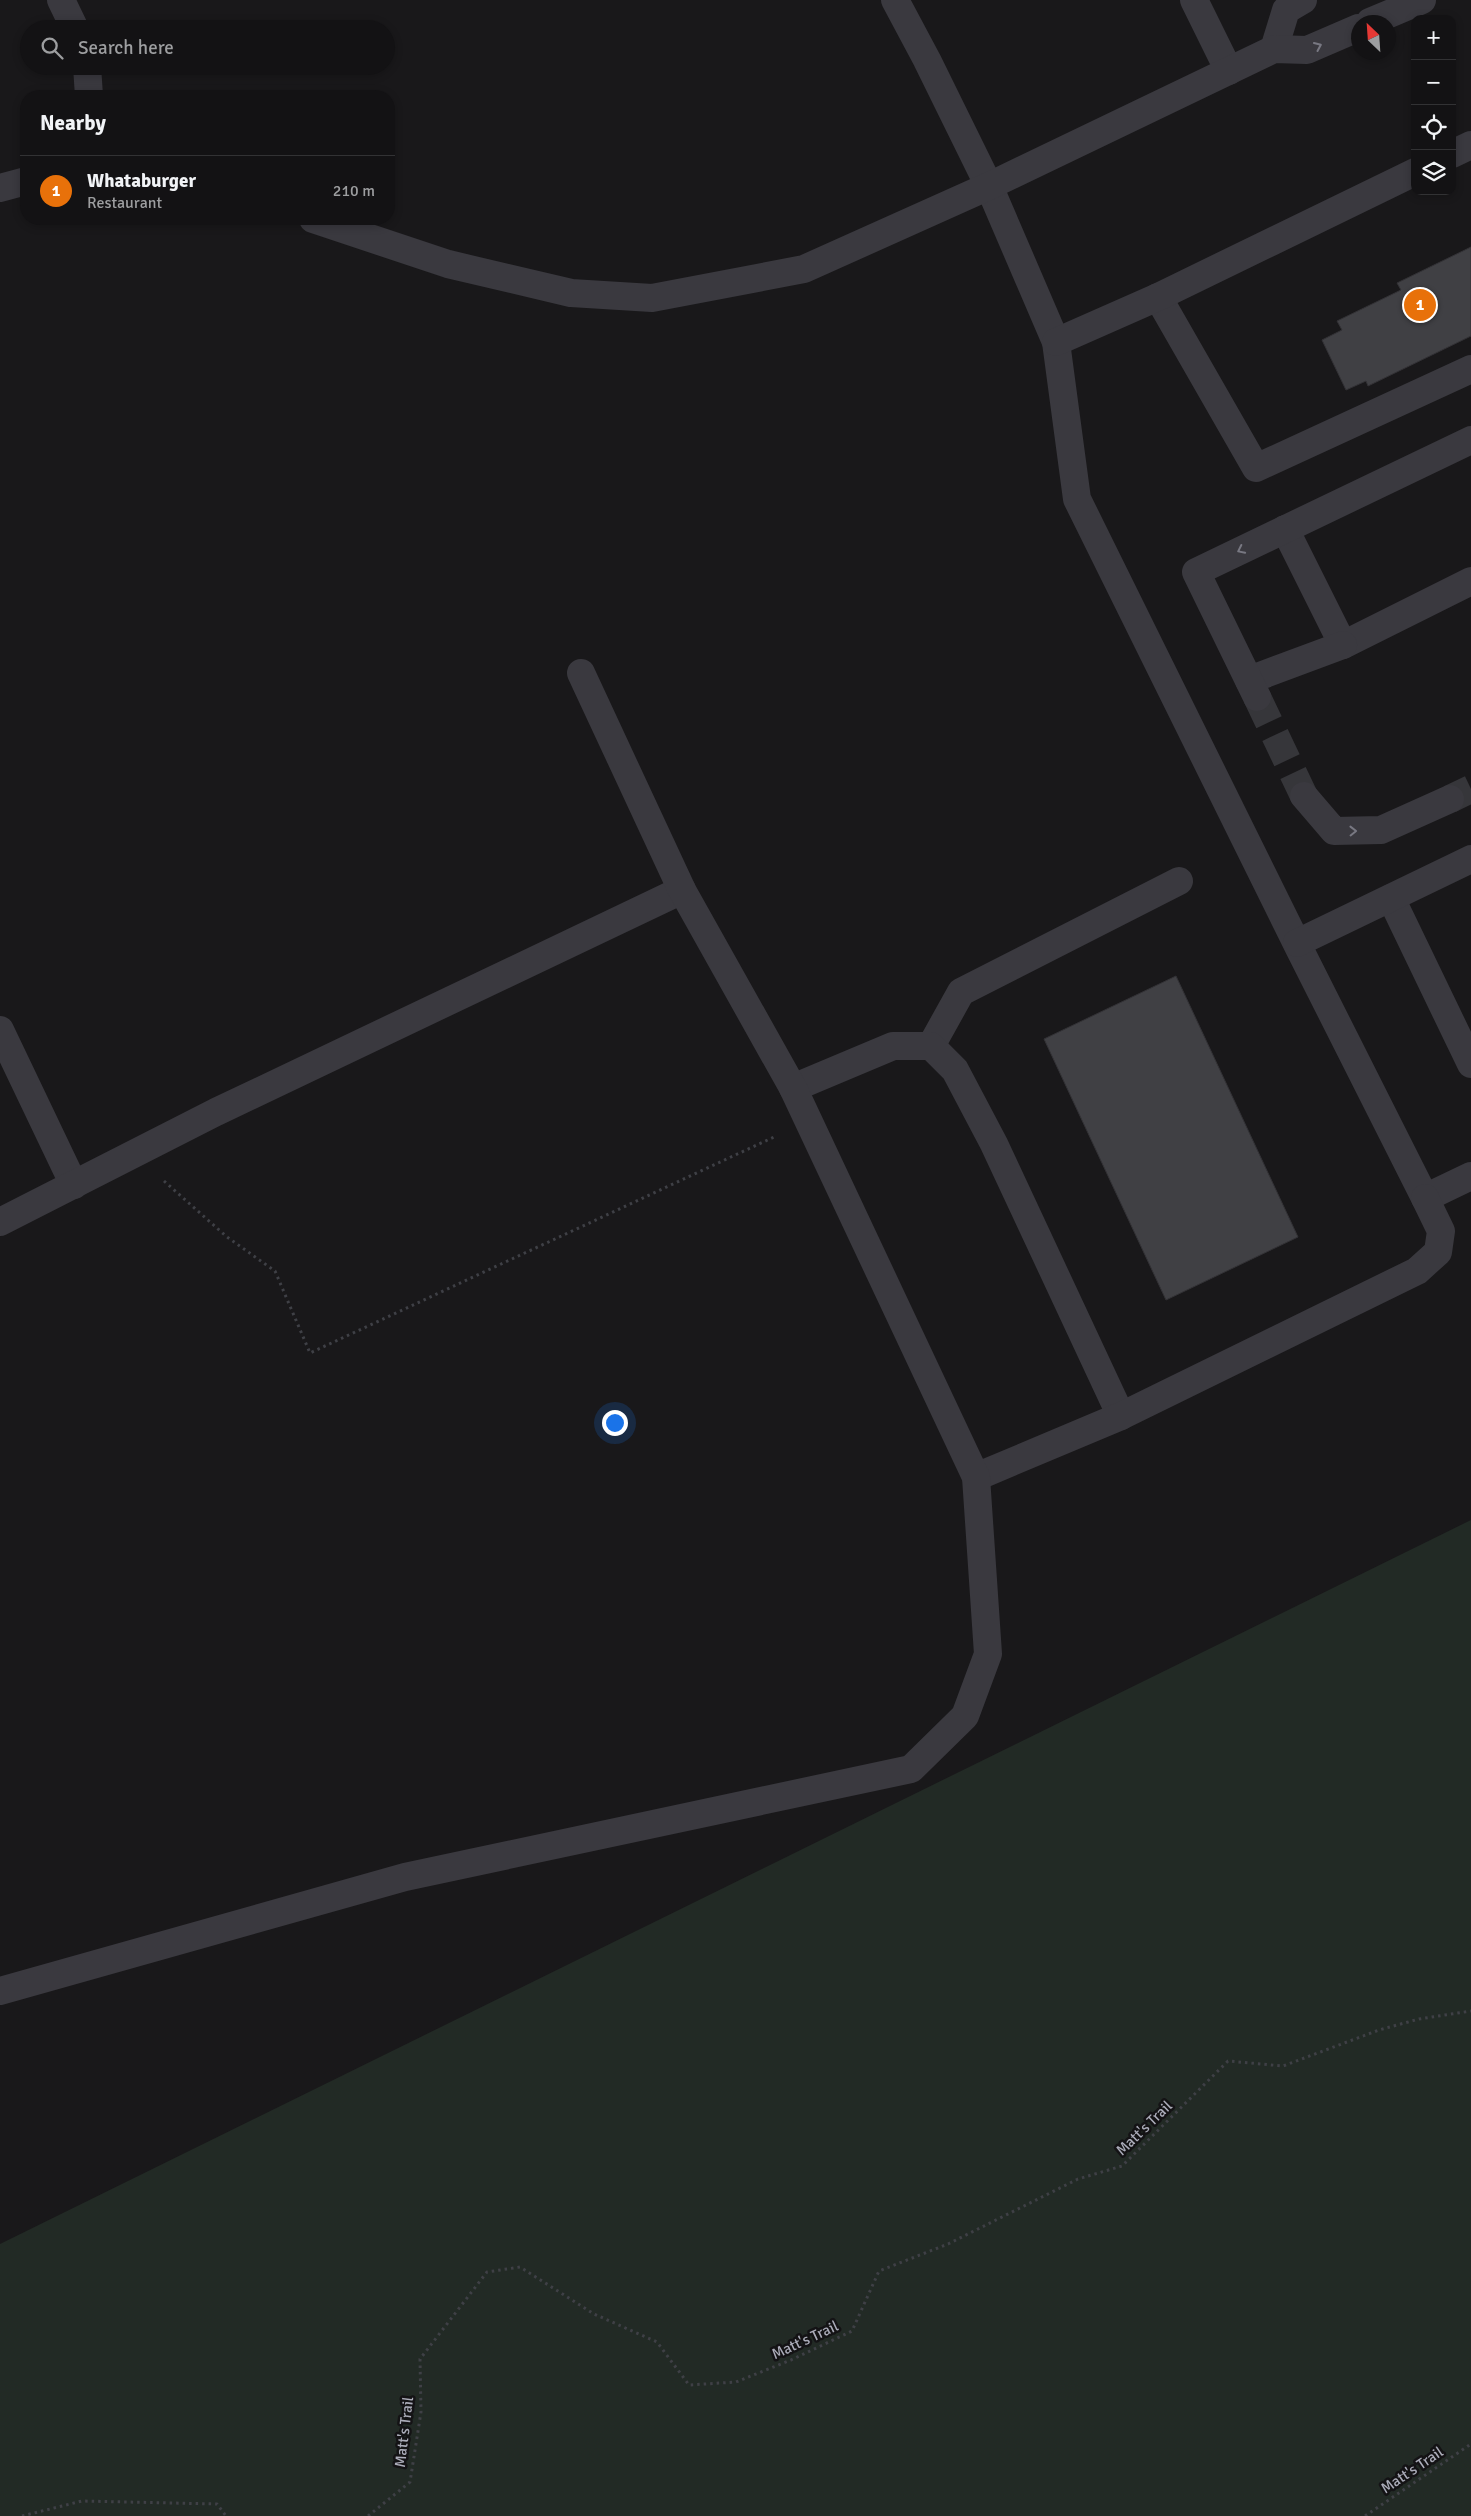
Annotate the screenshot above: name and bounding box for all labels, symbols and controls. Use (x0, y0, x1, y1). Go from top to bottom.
north arrow (1351, 15, 1396, 60)
map controls (1411, 15, 1456, 195)
button: + (1411, 15, 1456, 60)
search box (20, 20, 395, 75)
icon: search (38, 34, 66, 62)
text: Search here (78, 36, 174, 60)
one-way arrow (1313, 41, 1322, 52)
button: − (1411, 60, 1456, 105)
button: locate (1411, 105, 1456, 150)
text: Nearby (40, 110, 106, 136)
button: layers (1411, 150, 1456, 195)
text: Whataburger (87, 169, 196, 193)
text: 1 (52, 181, 60, 201)
text: 210 m (333, 181, 375, 201)
text: Restaurant (87, 193, 162, 213)
pin: 1 (1404, 286, 1436, 324)
one-way arrow (1237, 544, 1246, 555)
one-way arrow (1350, 826, 1358, 836)
your location (602, 1410, 628, 1436)
street label: Matt's Trail (1112, 2097, 1176, 2159)
street label: Matt's Trail (769, 2317, 841, 2363)
street label: Matt's Trail (391, 2396, 417, 2468)
street label: Matt's Trail (1377, 2443, 1447, 2497)

